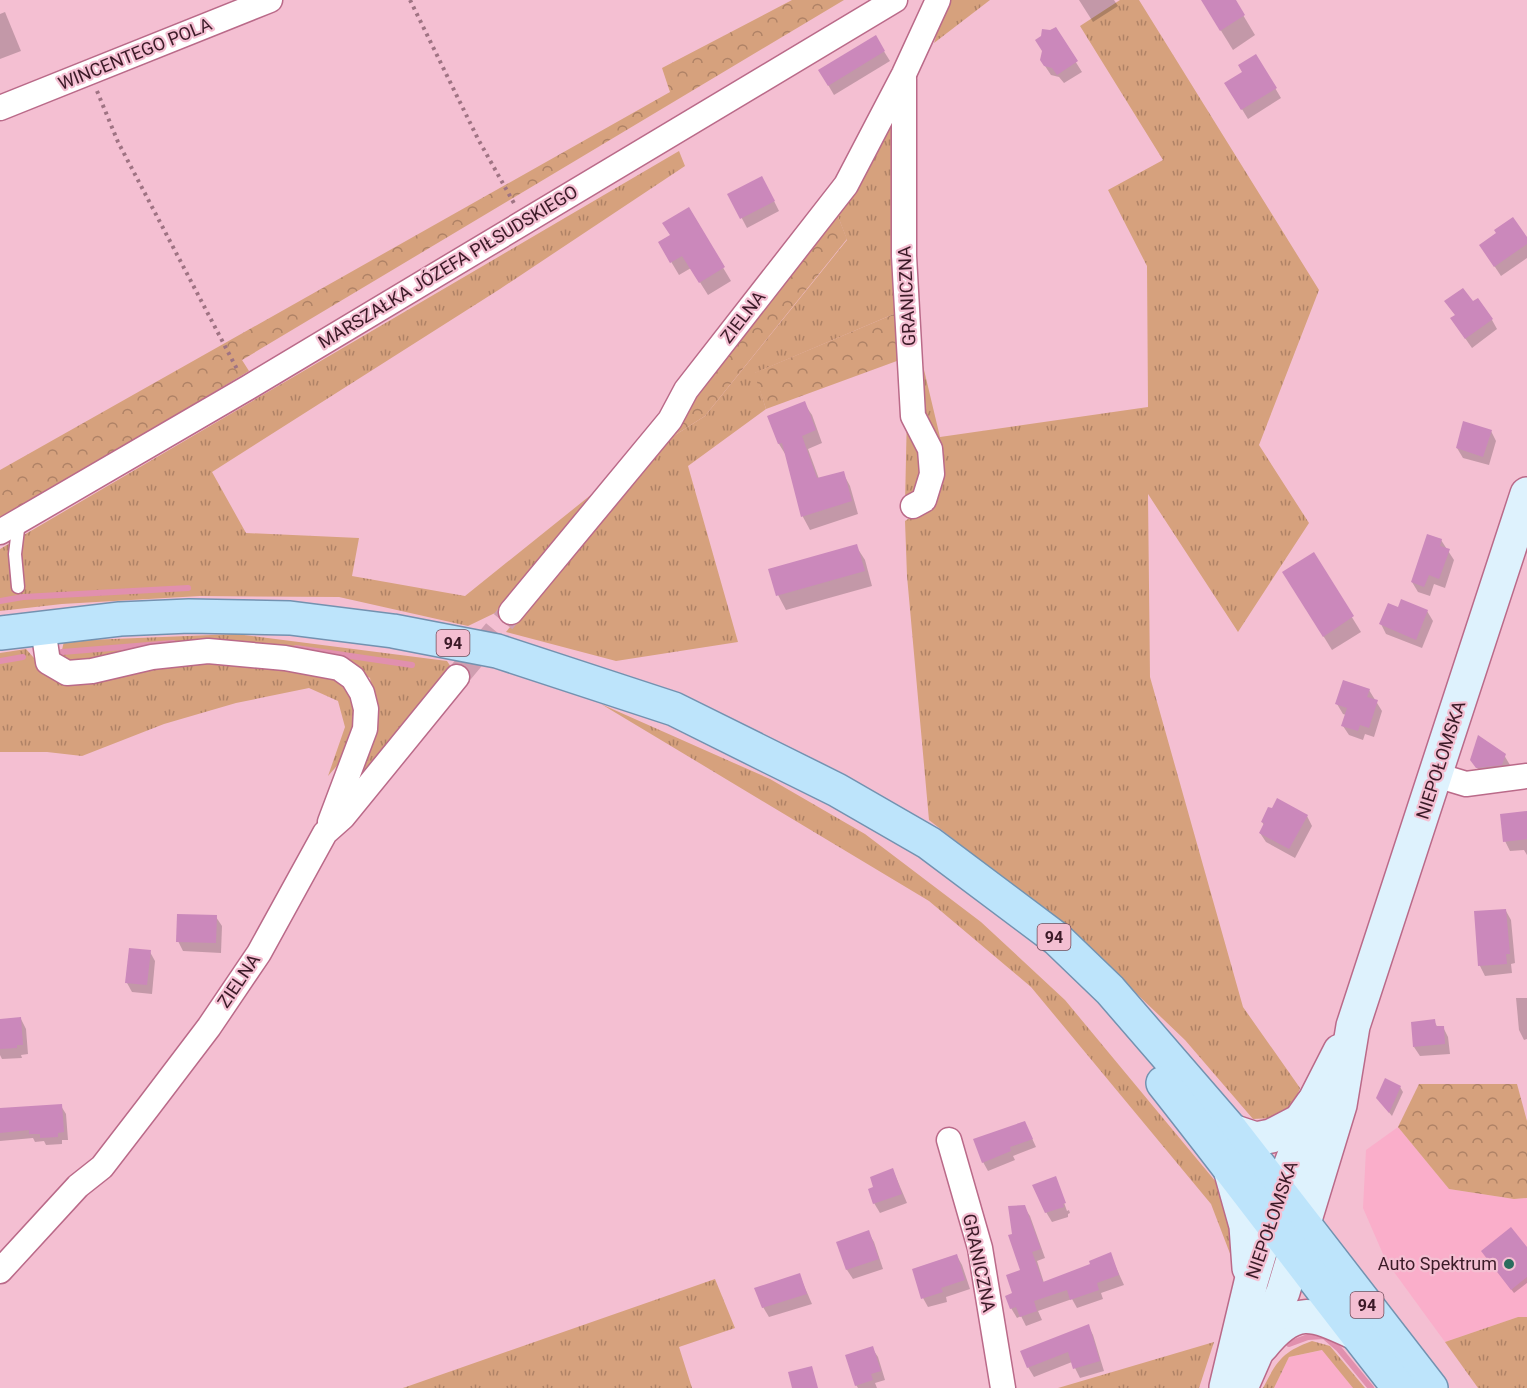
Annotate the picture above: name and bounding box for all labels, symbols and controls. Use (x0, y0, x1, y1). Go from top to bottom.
street label: WINCENTEGO POLA (55, 13, 215, 94)
street label: MARSZAŁKA JÓZEFA PIŁSUDSKIEGO (314, 181, 581, 353)
street label: GRANICZNA (893, 245, 920, 347)
street label: ZIELNA (716, 286, 770, 347)
road number: 94 (436, 630, 470, 656)
street label: NIEPOŁOMSKA (1411, 698, 1470, 822)
road number: 94 (1038, 924, 1070, 950)
street label: ZIELNA (213, 950, 264, 1012)
street label: NIEPOŁOMSKA (1242, 1158, 1302, 1282)
street label: GRANICZNA (959, 1212, 1000, 1314)
place label: Auto Spektrum (1378, 1253, 1497, 1274)
marker: Auto Spektrum (1502, 1257, 1516, 1271)
road number: 94 (1350, 1292, 1384, 1318)

